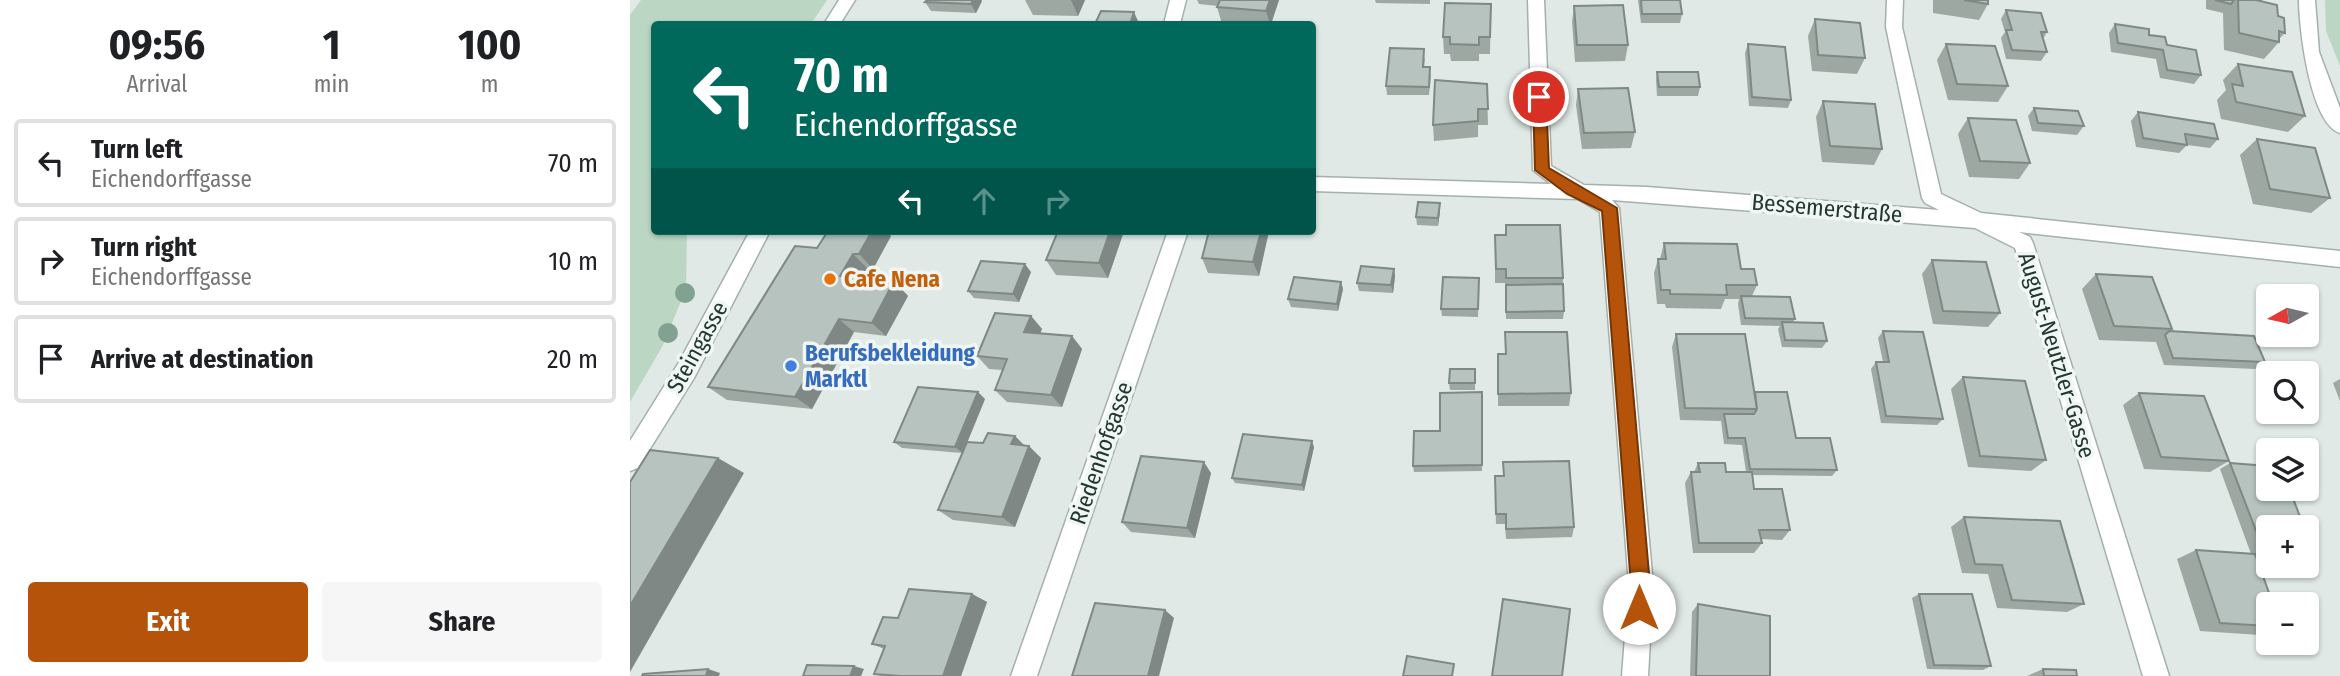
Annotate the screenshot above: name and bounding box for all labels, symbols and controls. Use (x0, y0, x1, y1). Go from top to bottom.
text: 09:56 (108, 20, 205, 70)
text: 1 (323, 20, 340, 70)
text: 100 (458, 20, 522, 70)
text: 70 m (794, 46, 889, 105)
icon: left (679, 49, 770, 140)
pin (1509, 67, 1569, 127)
text: Arrival (126, 70, 187, 98)
text: min (314, 70, 349, 98)
text: m (481, 70, 499, 98)
icon: arrive (1520, 78, 1558, 116)
text: Eichendorffgasse (794, 106, 1018, 144)
text: Turn left (91, 134, 183, 165)
icon: left (32, 144, 70, 182)
text: 70 m (548, 148, 598, 179)
text: Eichendorffgasse (91, 165, 252, 193)
icon: left (892, 182, 930, 220)
icon: ahead (965, 182, 1003, 220)
icon: right (1038, 182, 1076, 220)
street label: Bessemerstraße (1751, 187, 1903, 229)
text: Turn right (91, 232, 197, 263)
icon: right (32, 242, 70, 280)
text: 10 m (548, 246, 598, 277)
street label: August-Neutzler-Gasse (2012, 249, 2102, 461)
text: Eichendorffgasse (91, 263, 252, 291)
place label: Cafe Nena (844, 265, 940, 293)
marker: Cafe Nena (822, 271, 838, 287)
north arrow (2256, 284, 2319, 346)
map controls (2256, 284, 2319, 655)
street label: Steingasse (660, 296, 734, 398)
place label: Berufsbekleidung Marktl (805, 339, 976, 393)
icon: arrive (32, 340, 70, 378)
text: Arrive at destination (91, 344, 314, 375)
text: 20 m (547, 344, 598, 375)
marker: Berufsbekleidung Marktl (783, 358, 799, 374)
button: search (2256, 361, 2319, 424)
street label: Riedenhofgasse (1064, 378, 1138, 528)
button: layers (2256, 438, 2319, 501)
button: + (2256, 515, 2319, 578)
position arrow (1602, 571, 1676, 645)
button: Exit (28, 582, 308, 662)
button: Share (322, 582, 602, 662)
button: − (2256, 592, 2319, 655)

